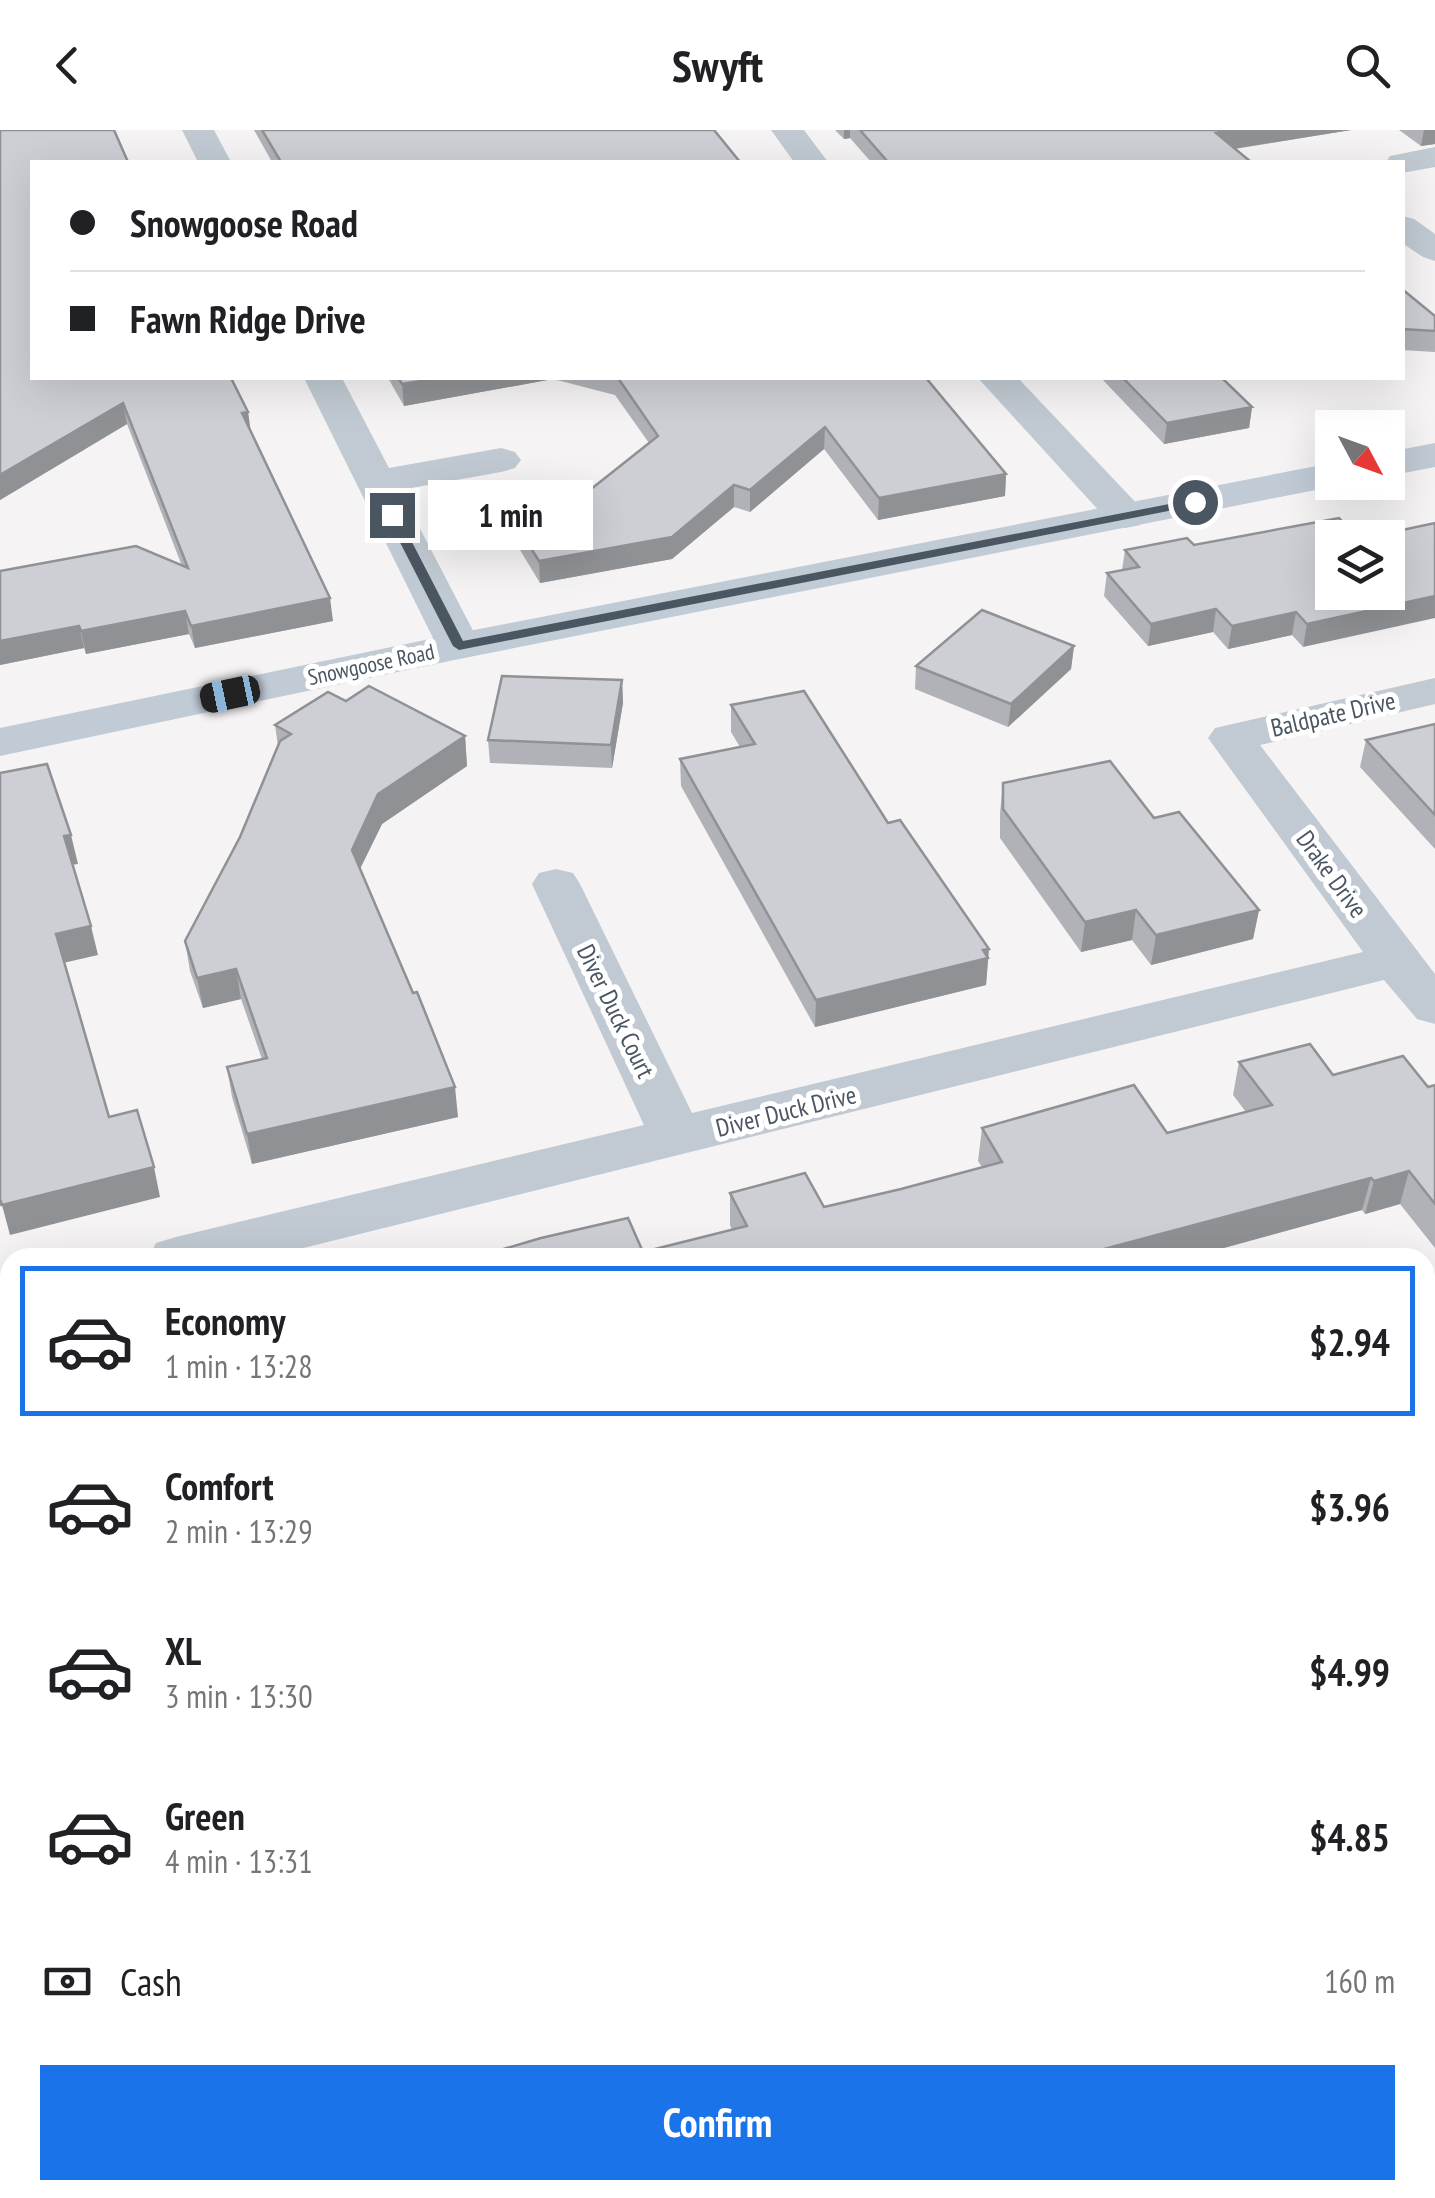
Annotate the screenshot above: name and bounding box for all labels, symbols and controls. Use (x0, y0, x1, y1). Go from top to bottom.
text: Swyft (672, 36, 763, 94)
icon: back (40, 38, 95, 93)
icon: search (1340, 38, 1395, 93)
text: Snowgoose Road (130, 198, 358, 247)
text: Fawn Ridge Drive (130, 294, 366, 343)
north arrow (1315, 410, 1405, 500)
map controls (1315, 410, 1405, 610)
callout: 1 min (427, 480, 592, 550)
route start (1173, 480, 1218, 525)
route end (370, 493, 415, 538)
text: 1 min (478, 494, 543, 536)
button: layers (1315, 520, 1405, 610)
street label: Snowgoose Road (305, 637, 437, 691)
car (198, 673, 262, 715)
street label: Baldpate Drive (1268, 684, 1398, 744)
street label: Drake Drive (1290, 824, 1374, 924)
street label: Diver Duck Court (570, 939, 662, 1083)
street label: Diver Duck Drive (713, 1078, 859, 1144)
icon: car (45, 1296, 135, 1386)
text: Economy (165, 1296, 285, 1345)
text: $2.94 (1309, 1317, 1390, 1366)
text: 1 min · 13:28 (165, 1345, 313, 1387)
icon: car (45, 1461, 135, 1551)
text: Comfort (165, 1461, 274, 1510)
text: $3.96 (1309, 1482, 1390, 1531)
text: 2 min · 13:29 (165, 1510, 313, 1552)
icon: car (45, 1626, 135, 1716)
text: XL (165, 1626, 201, 1675)
text: $4.99 (1309, 1647, 1390, 1696)
text: 3 min · 13:30 (165, 1675, 313, 1717)
icon: car (45, 1791, 135, 1881)
text: Green (165, 1791, 245, 1840)
text: $4.85 (1309, 1812, 1390, 1861)
text: 4 min · 13:31 (165, 1840, 313, 1882)
icon: cash (40, 1954, 95, 2009)
text: Cash (120, 1957, 182, 2006)
text: 160 m (1324, 1960, 1395, 2002)
button: Confirm (40, 2065, 1395, 2180)

